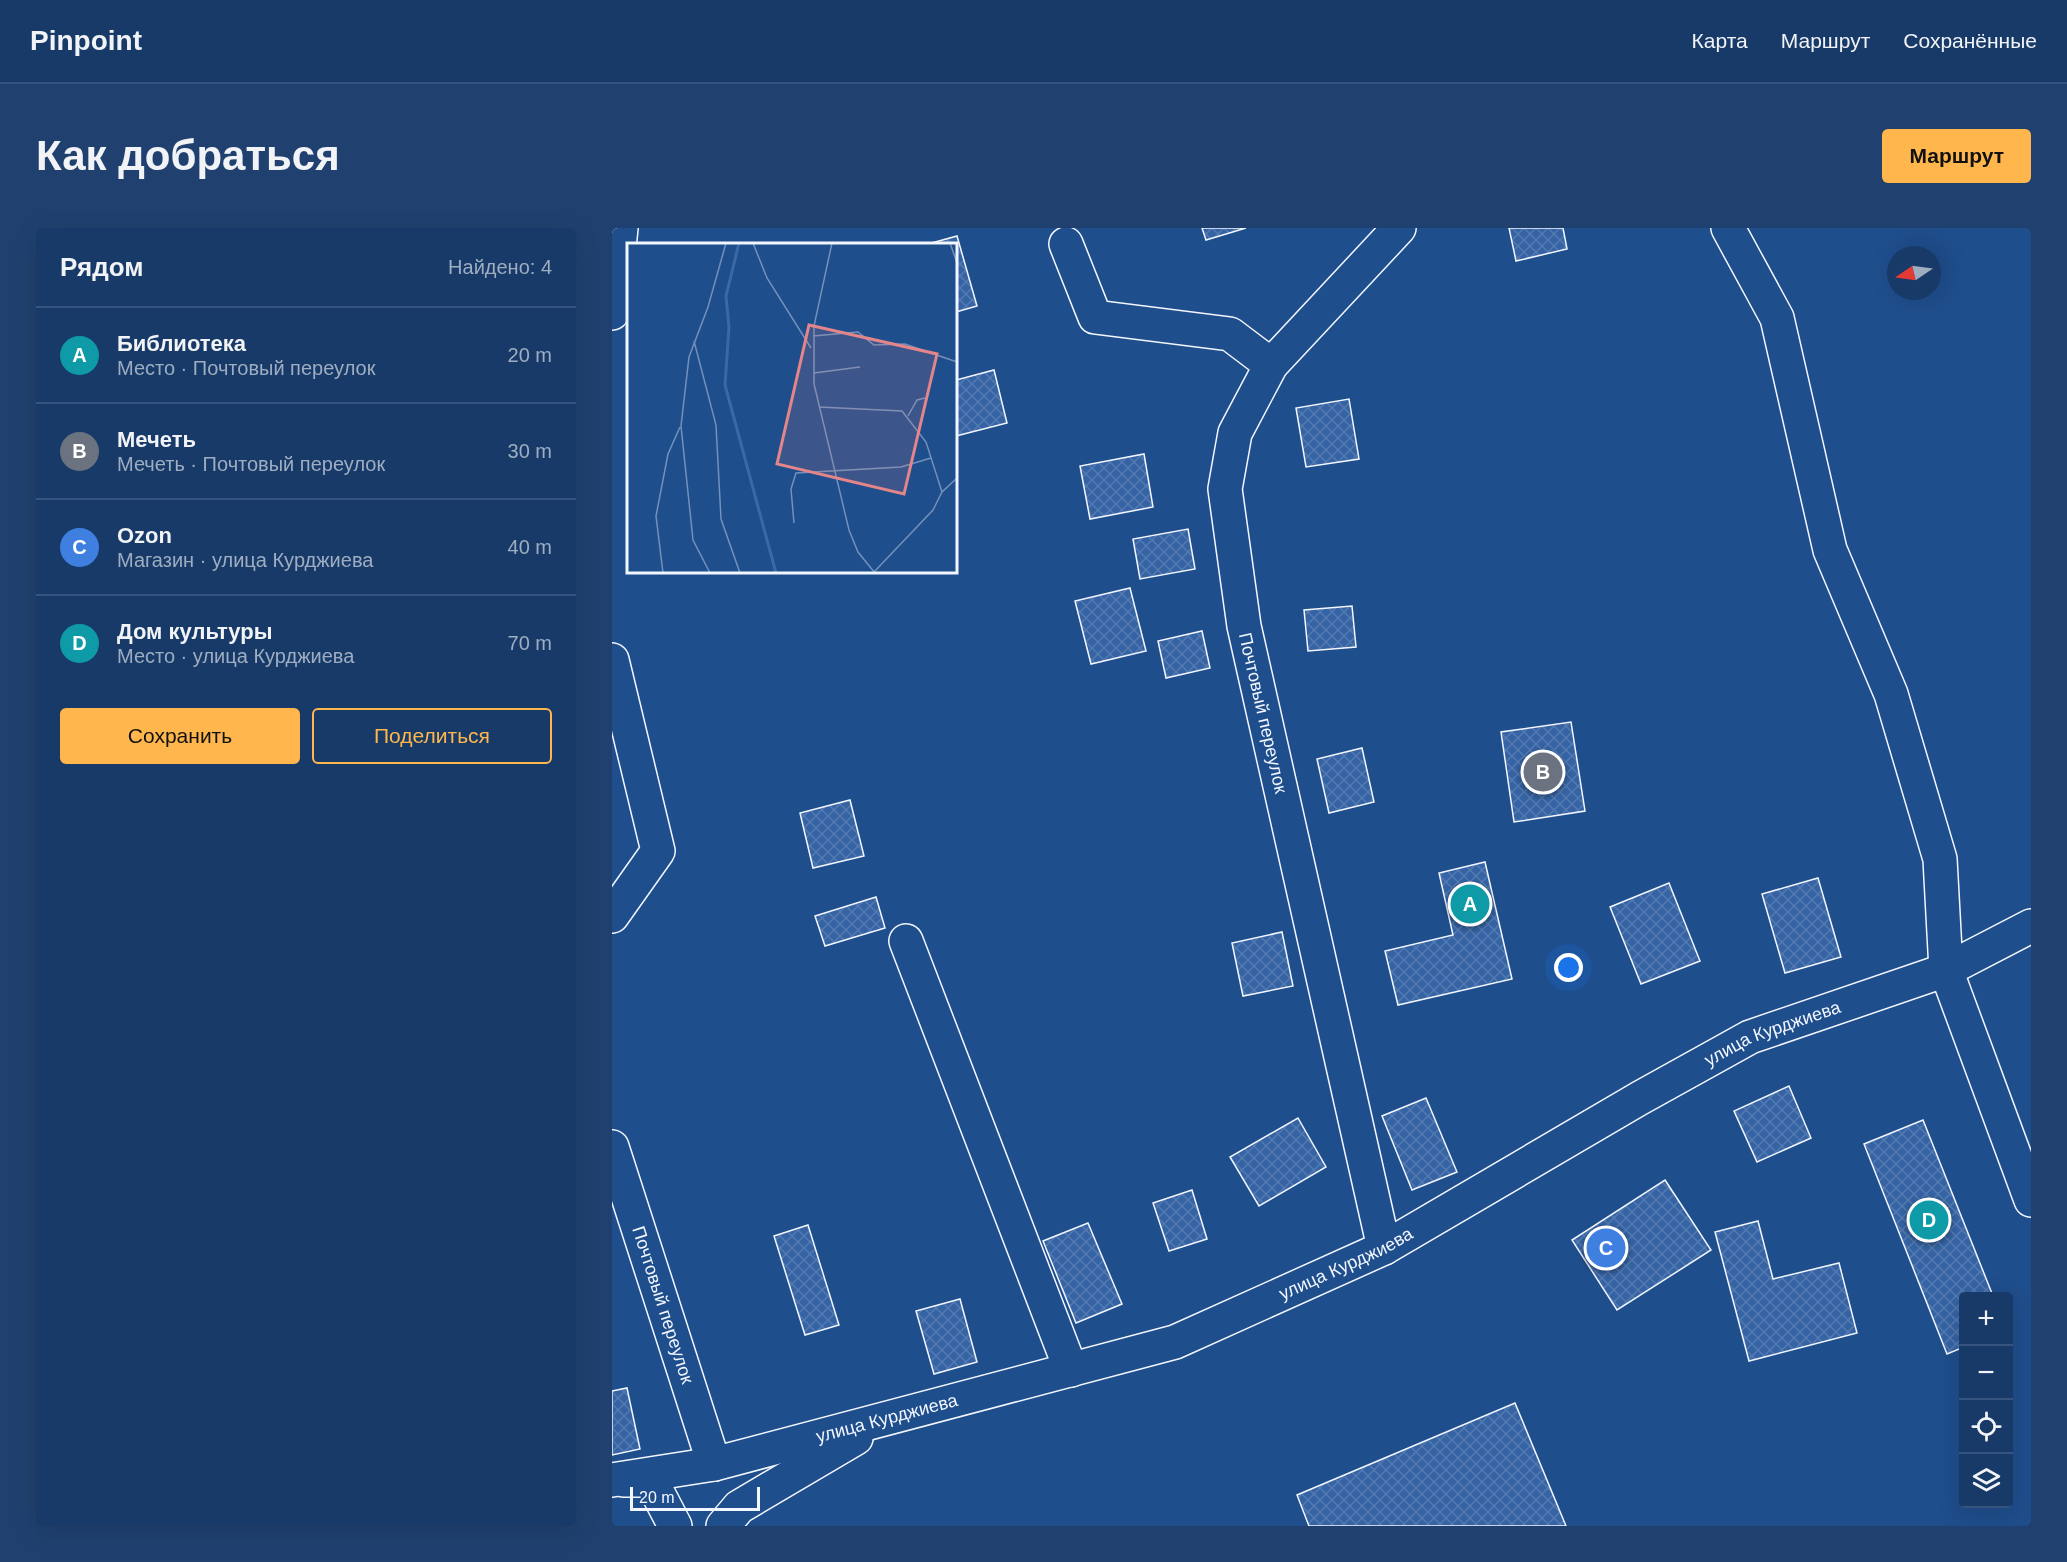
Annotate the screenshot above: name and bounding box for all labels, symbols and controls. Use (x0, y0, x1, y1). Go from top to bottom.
text: Pinpoint (30, 25, 142, 56)
text: Карта (1692, 29, 1748, 52)
text: Маршрут (1781, 29, 1870, 52)
text: Сохранённые (1903, 29, 2037, 52)
button: Маршрут (1882, 129, 2031, 183)
text: Как добраться (36, 132, 340, 179)
inset map (627, 243, 957, 573)
north arrow (1887, 246, 1941, 300)
text: Рядом (60, 252, 143, 282)
text: Найдено: 4 (448, 256, 552, 278)
text: Библиотека (117, 331, 246, 356)
text: A (72, 344, 87, 366)
text: 20 m (508, 344, 552, 366)
text: Место · Почтовый переулок (117, 357, 375, 379)
text: Мечеть (117, 427, 196, 452)
text: B (72, 440, 87, 462)
text: 30 m (508, 440, 552, 462)
text: Мечеть · Почтовый переулок (117, 453, 385, 475)
text: Ozon (117, 523, 172, 548)
text: C (72, 536, 87, 558)
text: 40 m (508, 536, 552, 558)
text: Магазин · улица Курджиева (117, 549, 373, 571)
text: Дом культуры (117, 619, 273, 644)
street label: Почтовый переулок (1235, 631, 1291, 795)
text: D (72, 632, 87, 654)
text: 70 m (508, 632, 552, 654)
text: Место · улица Курджиева (117, 645, 354, 667)
button: Сохранить (60, 708, 300, 764)
button: Поделиться (312, 708, 552, 764)
pin: B (1524, 750, 1562, 794)
pin: A (1450, 882, 1490, 926)
your location (1554, 953, 1583, 982)
street label: улица Курджиева (1701, 997, 1844, 1070)
pin: D (1910, 1198, 1948, 1242)
street label: улица Курджиева (1276, 1223, 1417, 1304)
street label: Почтовый переулок (628, 1224, 698, 1386)
pin: C (1586, 1226, 1626, 1270)
map controls (1959, 1292, 2013, 1508)
button: + (1959, 1292, 2013, 1346)
button: − (1959, 1346, 2013, 1400)
street label: улица Курджиева (814, 1390, 961, 1447)
button: locate (1959, 1400, 2013, 1454)
button: layers (1959, 1454, 2013, 1508)
scale bar (630, 1484, 760, 1512)
text: 20 m (639, 1489, 675, 1506)

